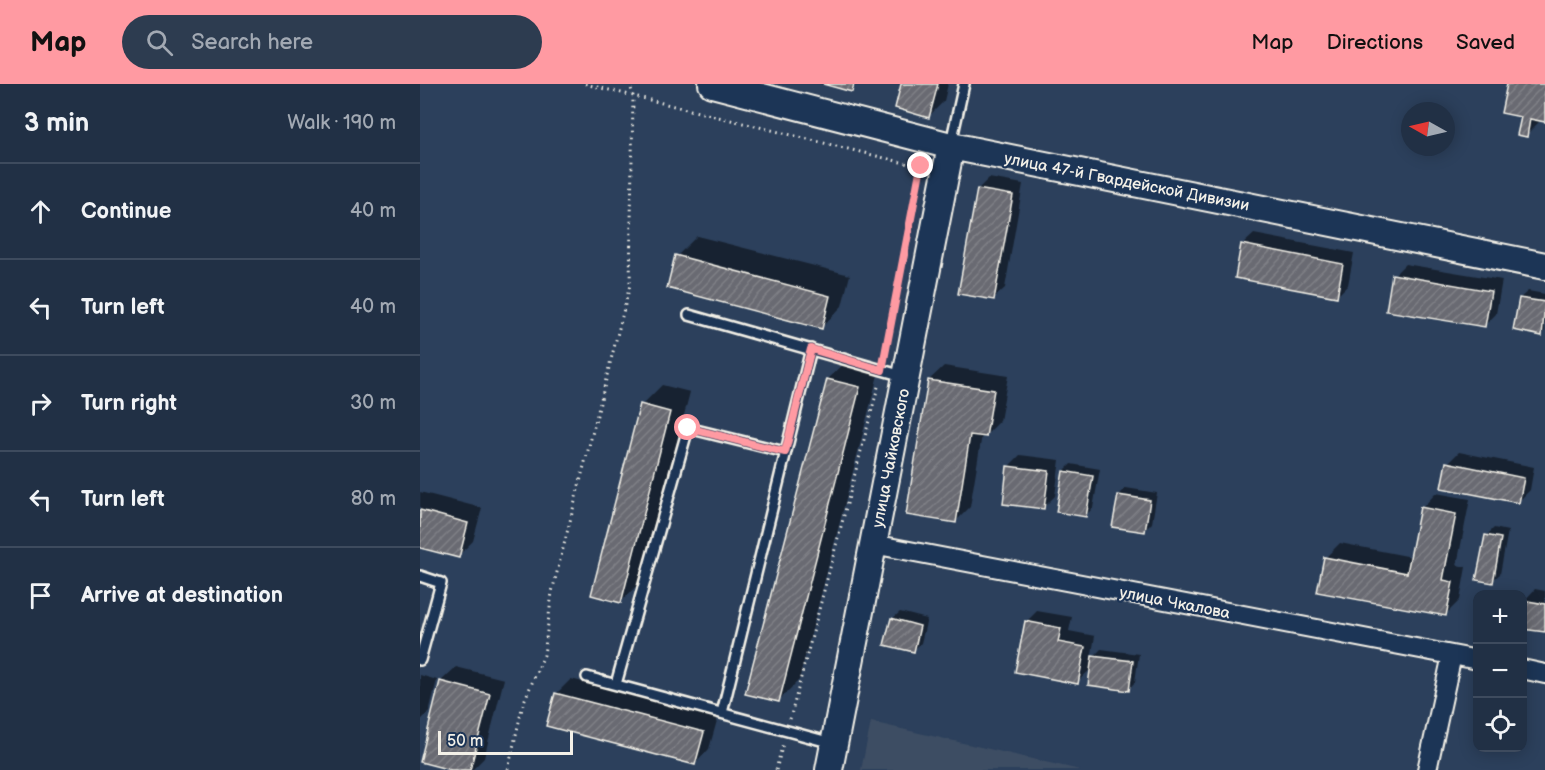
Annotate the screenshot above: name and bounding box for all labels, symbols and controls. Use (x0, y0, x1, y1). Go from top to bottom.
search box (122, 15, 542, 69)
text: Map (30, 26, 86, 59)
icon: search (143, 26, 176, 59)
text: Search here (191, 29, 313, 56)
text: Map (1251, 30, 1294, 55)
text: Directions (1327, 30, 1423, 55)
text: Saved (1456, 30, 1515, 55)
north arrow (1401, 102, 1455, 156)
text: 3 min (24, 108, 89, 139)
text: Walk · 190 m (287, 111, 396, 135)
street label: улица 47-й Гвардейской Дивизии (1002, 149, 1251, 216)
route end (907, 152, 933, 178)
icon: ahead (24, 195, 57, 228)
text: Continue (81, 198, 171, 225)
text: 40 m (350, 199, 396, 223)
icon: left (24, 291, 57, 324)
text: Turn left (81, 294, 165, 321)
text: 40 m (350, 295, 396, 319)
icon: right (24, 387, 57, 420)
street label: улица Чайковского (869, 387, 914, 530)
text: Turn right (81, 390, 177, 417)
text: 30 m (350, 391, 396, 415)
route start (674, 414, 700, 440)
icon: left (24, 483, 57, 516)
text: Turn left (81, 486, 165, 513)
text: 80 m (351, 487, 396, 511)
icon: arrive (24, 579, 57, 612)
text: Arrive at destination (81, 582, 283, 609)
street label: улица Чкалова (1118, 583, 1232, 624)
map controls (1473, 590, 1527, 752)
button: + (1473, 590, 1527, 644)
button: − (1473, 644, 1527, 698)
button: locate (1473, 698, 1527, 752)
scale bar (438, 728, 573, 756)
text: 50 m (447, 732, 483, 751)

